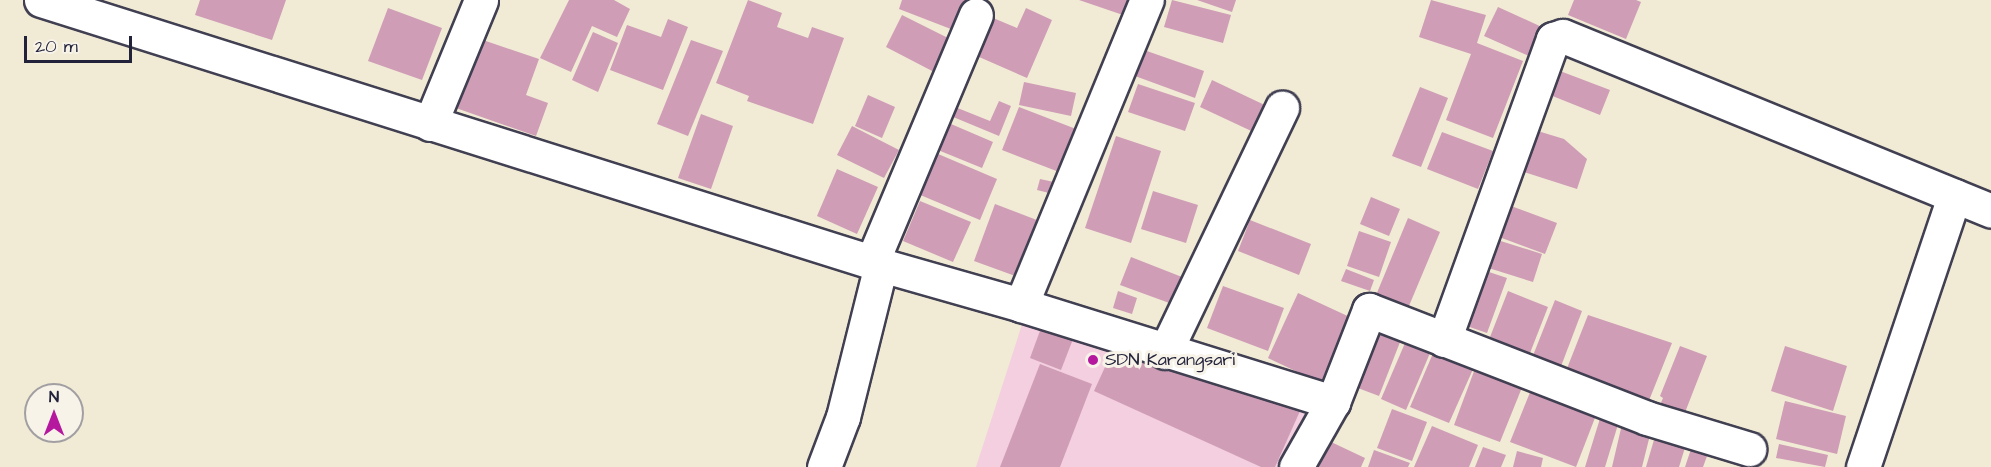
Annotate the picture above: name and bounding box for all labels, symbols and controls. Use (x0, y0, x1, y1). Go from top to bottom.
scale bar (27, 24, 135, 62)
text: 20 m (35, 34, 78, 59)
place label: SDN Karangsari (1105, 349, 1235, 371)
marker: SDN Karangsari (1086, 353, 1100, 367)
north arrow (24, 383, 84, 443)
text: N (49, 386, 59, 408)

